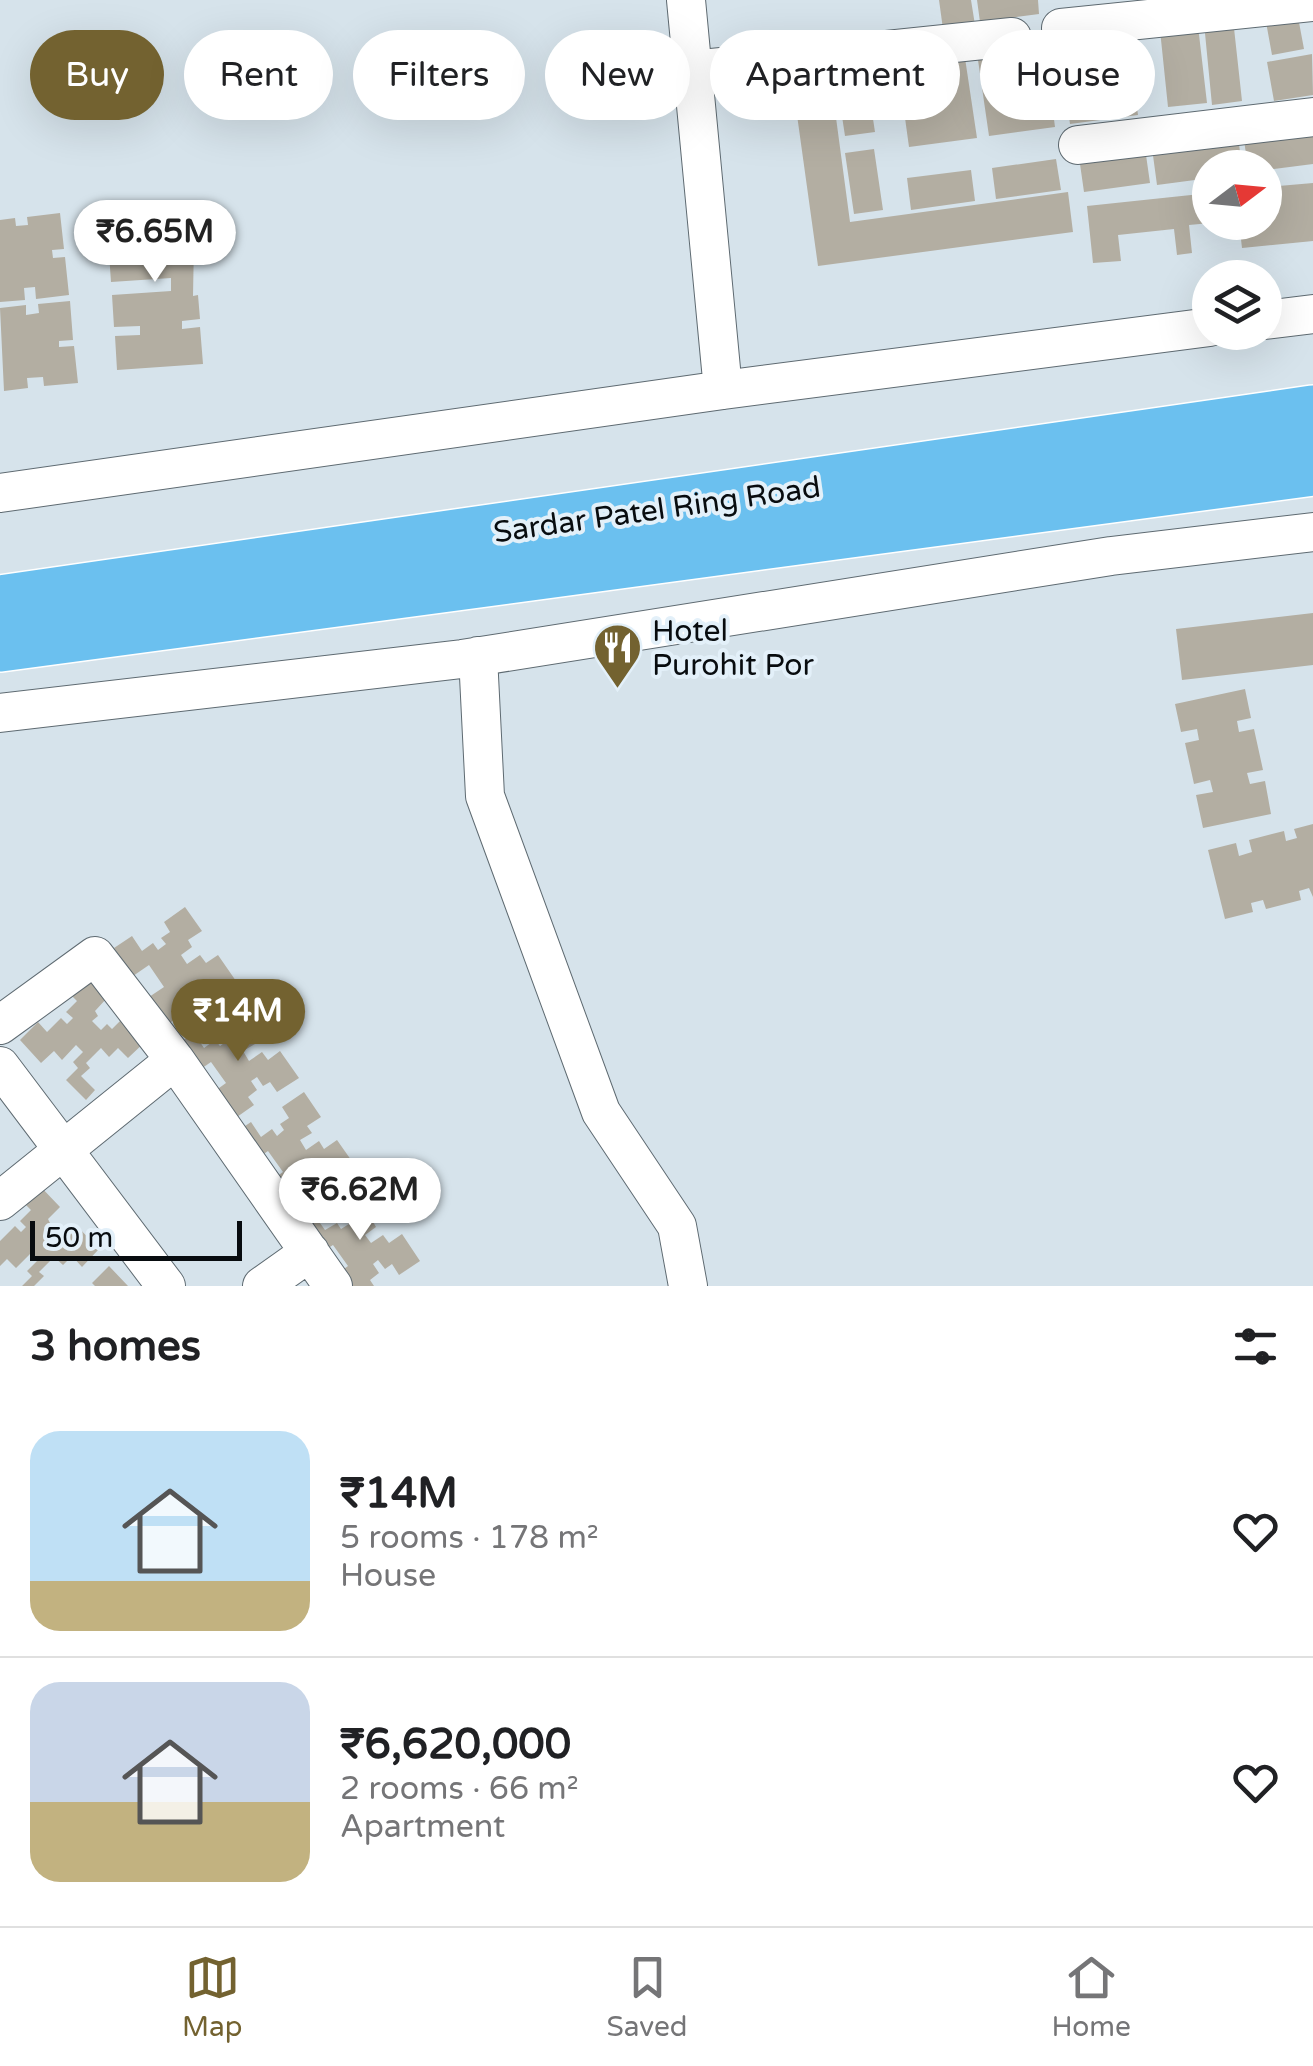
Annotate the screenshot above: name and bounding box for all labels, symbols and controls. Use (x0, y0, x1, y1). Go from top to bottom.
chip: Buy (30, 30, 164, 120)
chip: Rent (184, 30, 333, 120)
chip: Filters (353, 30, 525, 120)
chip: New (545, 30, 690, 120)
chip: Apartment (710, 30, 960, 120)
chip: House (980, 30, 1155, 120)
north arrow (1192, 150, 1282, 240)
map controls (1192, 150, 1282, 350)
pin: ₹6.65M (74, 200, 236, 285)
text: ₹6.65M (96, 213, 214, 251)
button: layers (1192, 260, 1282, 350)
street label: Sardar Patel Ring Road (491, 469, 823, 551)
place label: Hotel Purohit Por (652, 613, 814, 684)
restaurant icon: Hotel Purohit Por (591, 622, 643, 690)
pin: ₹14M (179, 979, 297, 1064)
text: ₹14M (193, 992, 283, 1030)
pin: ₹6.62M (279, 1158, 441, 1243)
text: ₹6.62M (301, 1171, 419, 1209)
scale bar (30, 1216, 242, 1260)
text: 50 m (45, 1221, 113, 1255)
icon: filters (1228, 1319, 1283, 1374)
text: 3 homes (30, 1321, 201, 1372)
text: ₹14M (340, 1468, 458, 1519)
icon: home (110, 1471, 230, 1591)
icon: heart (1228, 1504, 1283, 1559)
text: 5 rooms · 178 m² (340, 1519, 599, 1557)
text: House (340, 1557, 436, 1595)
text: ₹6,620,000 (340, 1719, 571, 1770)
icon: home (110, 1722, 230, 1842)
icon: heart (1228, 1755, 1283, 1810)
text: 2 rooms · 66 m² (340, 1770, 579, 1808)
text: Apartment (340, 1808, 505, 1846)
tab: Map (182, 1950, 243, 2044)
tab: Saved (607, 1950, 688, 2044)
tab: Home (1052, 1950, 1131, 2044)

